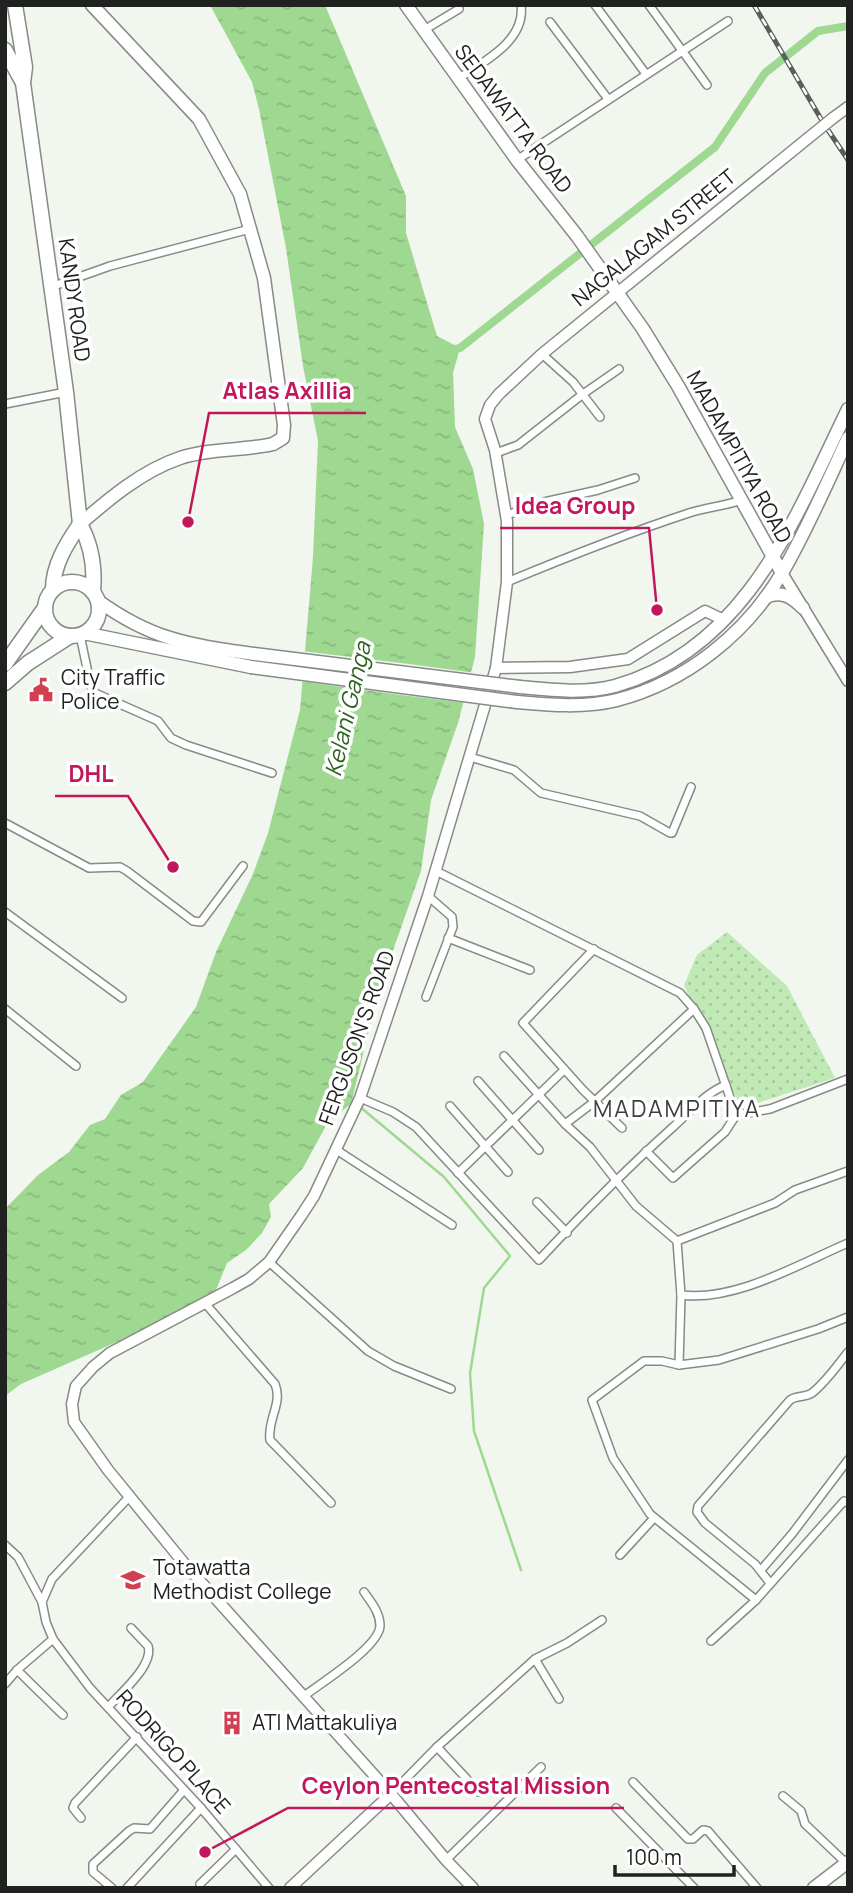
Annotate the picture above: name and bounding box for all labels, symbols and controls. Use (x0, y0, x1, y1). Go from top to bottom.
street label: SEDAWATTA ROAD (449, 38, 579, 198)
street label: NAGALAGAM STREET (566, 162, 742, 312)
street label: KANDY ROAD (52, 236, 97, 363)
street label: MADAMPITIYA ROAD (681, 365, 799, 548)
callout: Atlas Axillia (209, 369, 366, 413)
text: Atlas Axillia (223, 374, 351, 406)
callout: Idea Group (500, 484, 649, 528)
text: Idea Group (515, 489, 635, 521)
water label: Kelani Ganga (316, 637, 378, 779)
place label: City Traffic Police (61, 663, 165, 715)
public building icon: City Traffic Police (27, 676, 55, 704)
callout: DHL (55, 752, 128, 796)
text: DHL (69, 757, 113, 789)
street label: FERGUSON'S ROAD (311, 946, 401, 1129)
district label: MADAMPITIYA (593, 1092, 761, 1124)
place label: Totawatta Methodist College (153, 1553, 331, 1605)
school or university icon: Totawatta Methodist College (119, 1566, 147, 1594)
street label: RODRIGO PLACE (110, 1683, 237, 1819)
place label: ATI Mattakuliya (252, 1708, 397, 1736)
building icon: ATI Mattakuliya (218, 1709, 246, 1737)
callout: Ceylon Pentecostal Mission (288, 1764, 624, 1808)
text: Ceylon Pentecostal Mission (302, 1769, 610, 1801)
scale bar (615, 1834, 734, 1878)
text: 100 m (626, 1843, 682, 1871)

